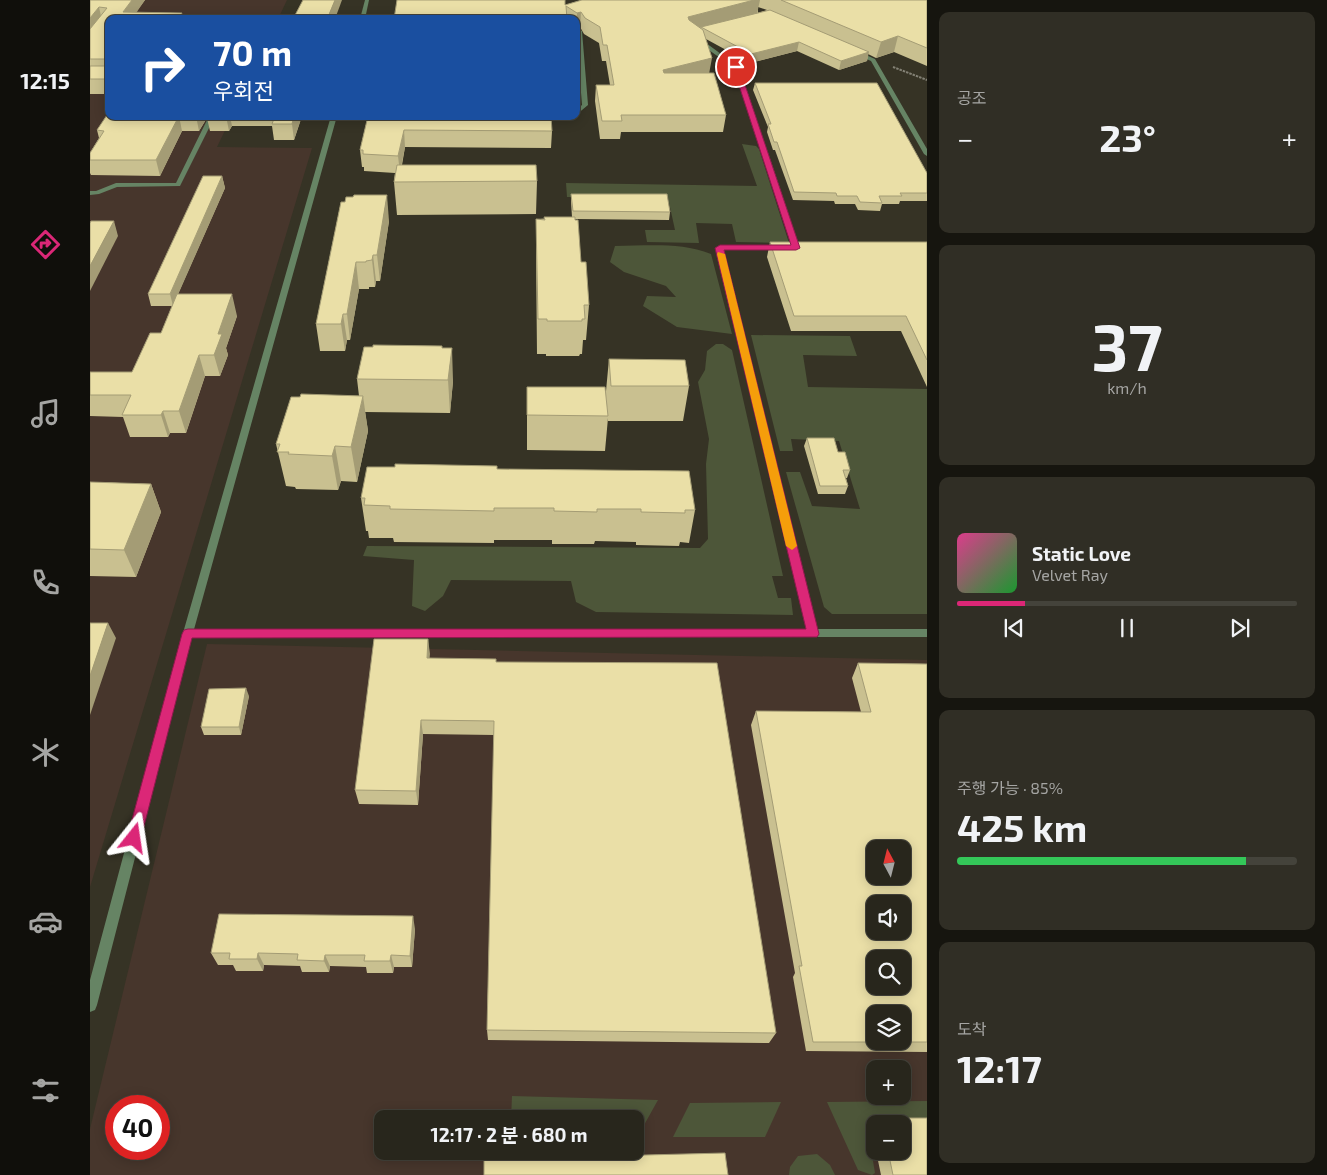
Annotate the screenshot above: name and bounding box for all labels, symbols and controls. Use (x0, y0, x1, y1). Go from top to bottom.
text: 70 m (213, 31, 292, 73)
icon: right (130, 35, 195, 100)
pin (715, 46, 757, 88)
icon: arrive (722, 53, 750, 81)
text: 12:15 (20, 67, 70, 93)
text: 우회전 (213, 77, 274, 103)
text: 공조 (957, 88, 986, 107)
text: 23° (1099, 114, 1156, 160)
text: − (957, 121, 973, 155)
text: + (1282, 121, 1297, 155)
icon: directions (28, 227, 63, 262)
text: 37 (1091, 306, 1163, 384)
text: km/h (1107, 378, 1147, 397)
icon: music (28, 396, 63, 431)
text: Static Love (1032, 542, 1131, 565)
icon: phone (28, 565, 63, 600)
text: Velvet Ray (1032, 565, 1108, 584)
icon: previous (1000, 614, 1028, 642)
icon: pause (1113, 614, 1141, 642)
icon: next (1226, 614, 1254, 642)
icon: climate (28, 735, 63, 770)
text: 주행 가능 · 85% (957, 778, 1063, 797)
text: 425 km (957, 804, 1087, 850)
position arrow (107, 811, 159, 863)
north arrow (866, 840, 911, 885)
map controls (866, 840, 911, 1160)
button: sound (866, 895, 911, 940)
icon: car (28, 904, 63, 939)
button: search (866, 950, 911, 995)
button: layers (866, 1005, 911, 1050)
text: 도착 (957, 1019, 986, 1038)
text: 12:17 (957, 1045, 1042, 1091)
button: + (866, 1060, 911, 1105)
icon: filters (28, 1073, 63, 1108)
speed limit sign: 40 (105, 1095, 170, 1160)
button: − (866, 1115, 911, 1160)
text: 12:17 · 2 분 · 680 m (431, 1123, 587, 1146)

